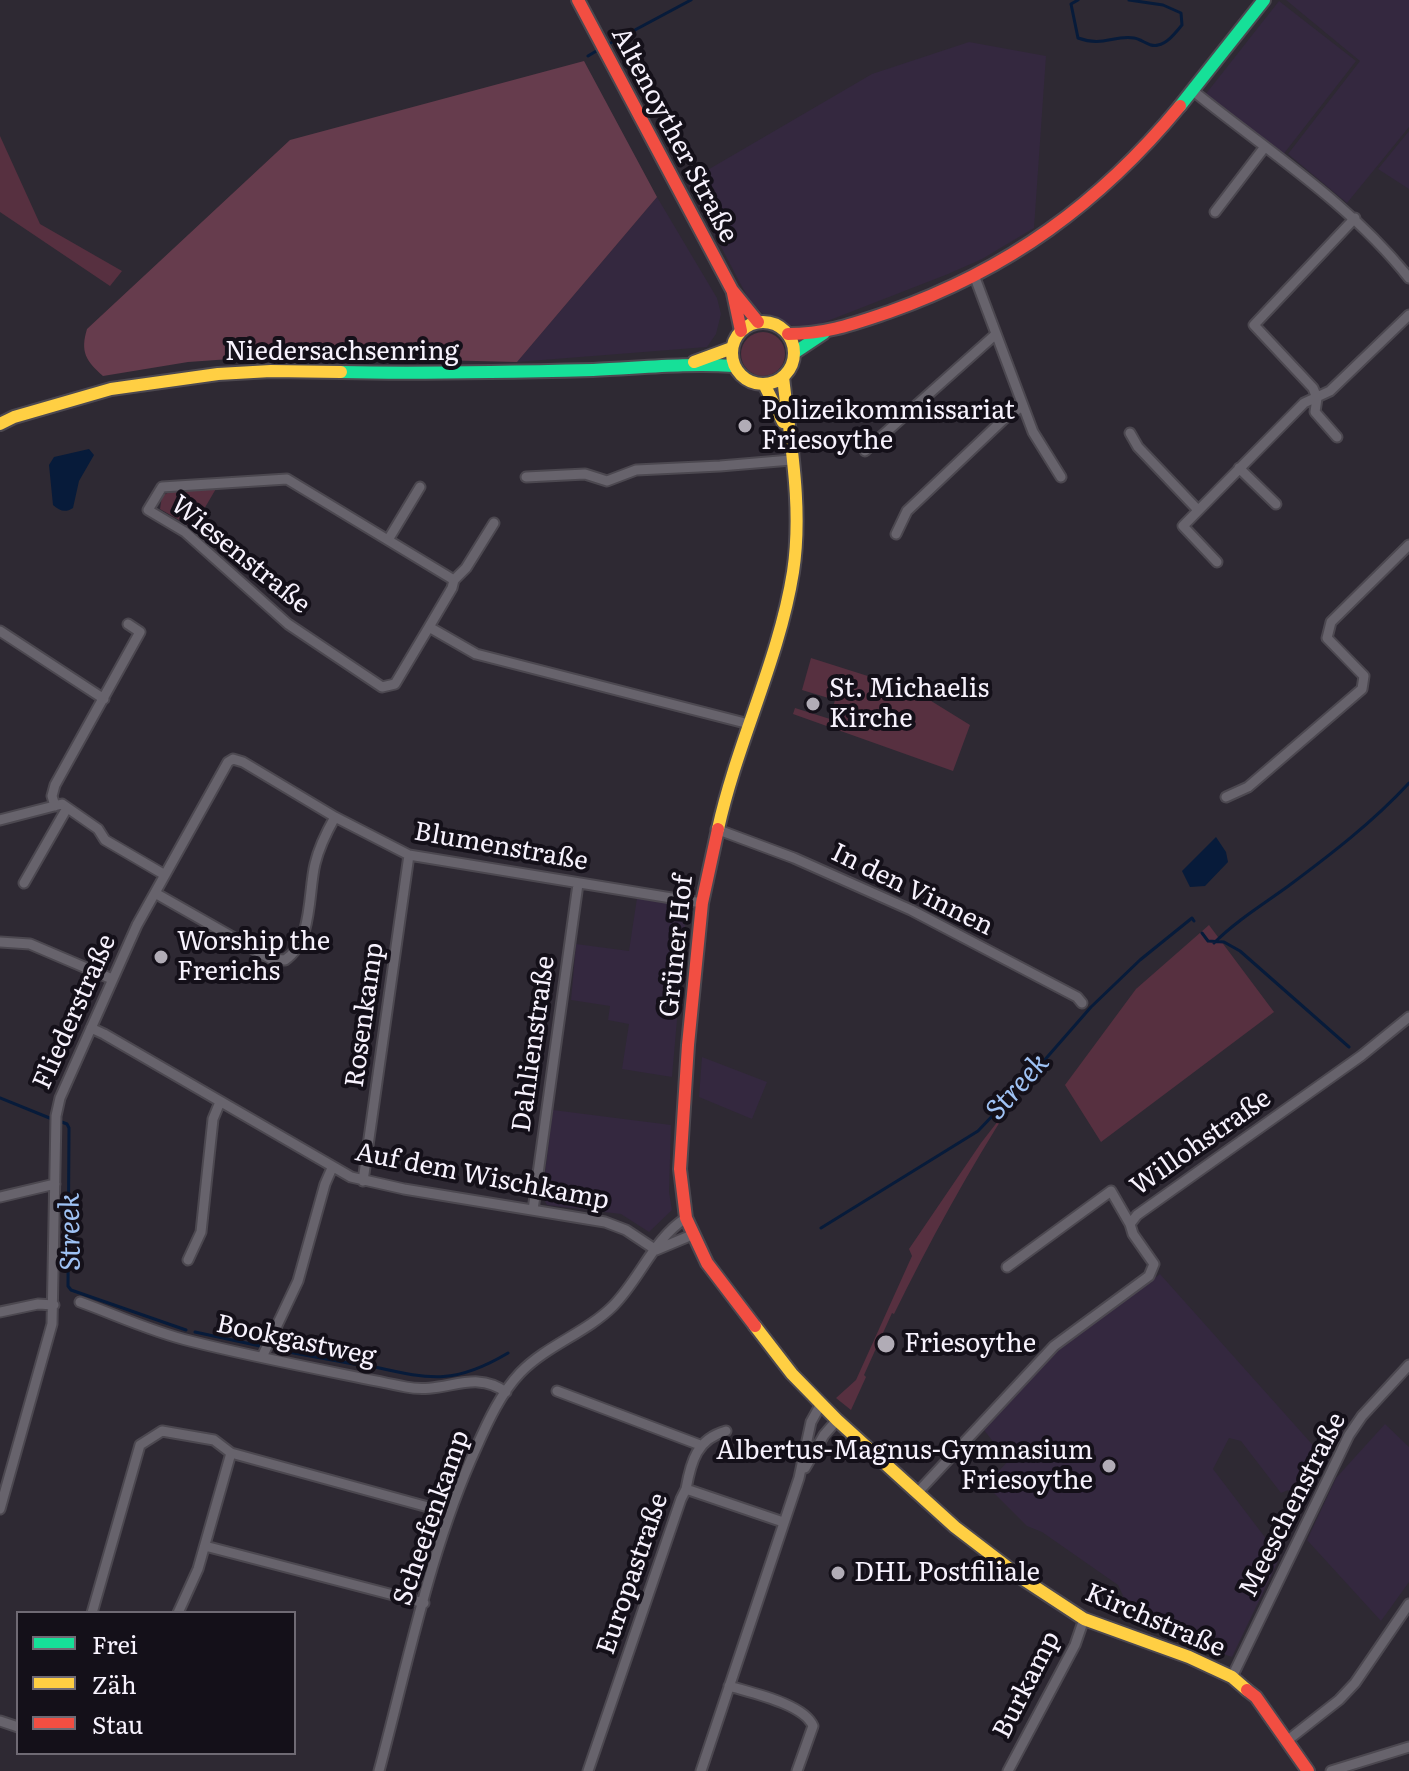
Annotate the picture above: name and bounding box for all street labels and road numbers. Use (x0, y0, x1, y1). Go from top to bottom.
street label: Altenoyther Straße (604, 22, 744, 248)
street label: Niedersachsenring (225, 336, 459, 368)
street label: Wiesenstraße (164, 489, 316, 621)
street label: Blumenstraße (412, 816, 590, 878)
street label: In den Vinnen (826, 837, 998, 943)
street label: Grüner Hof (654, 873, 700, 1019)
street label: Fliederstraße (27, 930, 123, 1094)
street label: Rosenkamp (339, 941, 391, 1089)
street label: Dahlienstraße (506, 954, 562, 1134)
street label: Willohstraße (1125, 1083, 1277, 1203)
street label: Auf dem Wischkamp (352, 1137, 612, 1217)
street label: Bookgastweg (213, 1309, 379, 1373)
street label: Meeschenstraße (1233, 1408, 1353, 1602)
street label: Scheefenkamp (387, 1426, 477, 1610)
street label: Europastraße (591, 1489, 675, 1659)
street label: Kirchstraße (1080, 1578, 1230, 1664)
street label: Burkamp (987, 1626, 1067, 1744)

